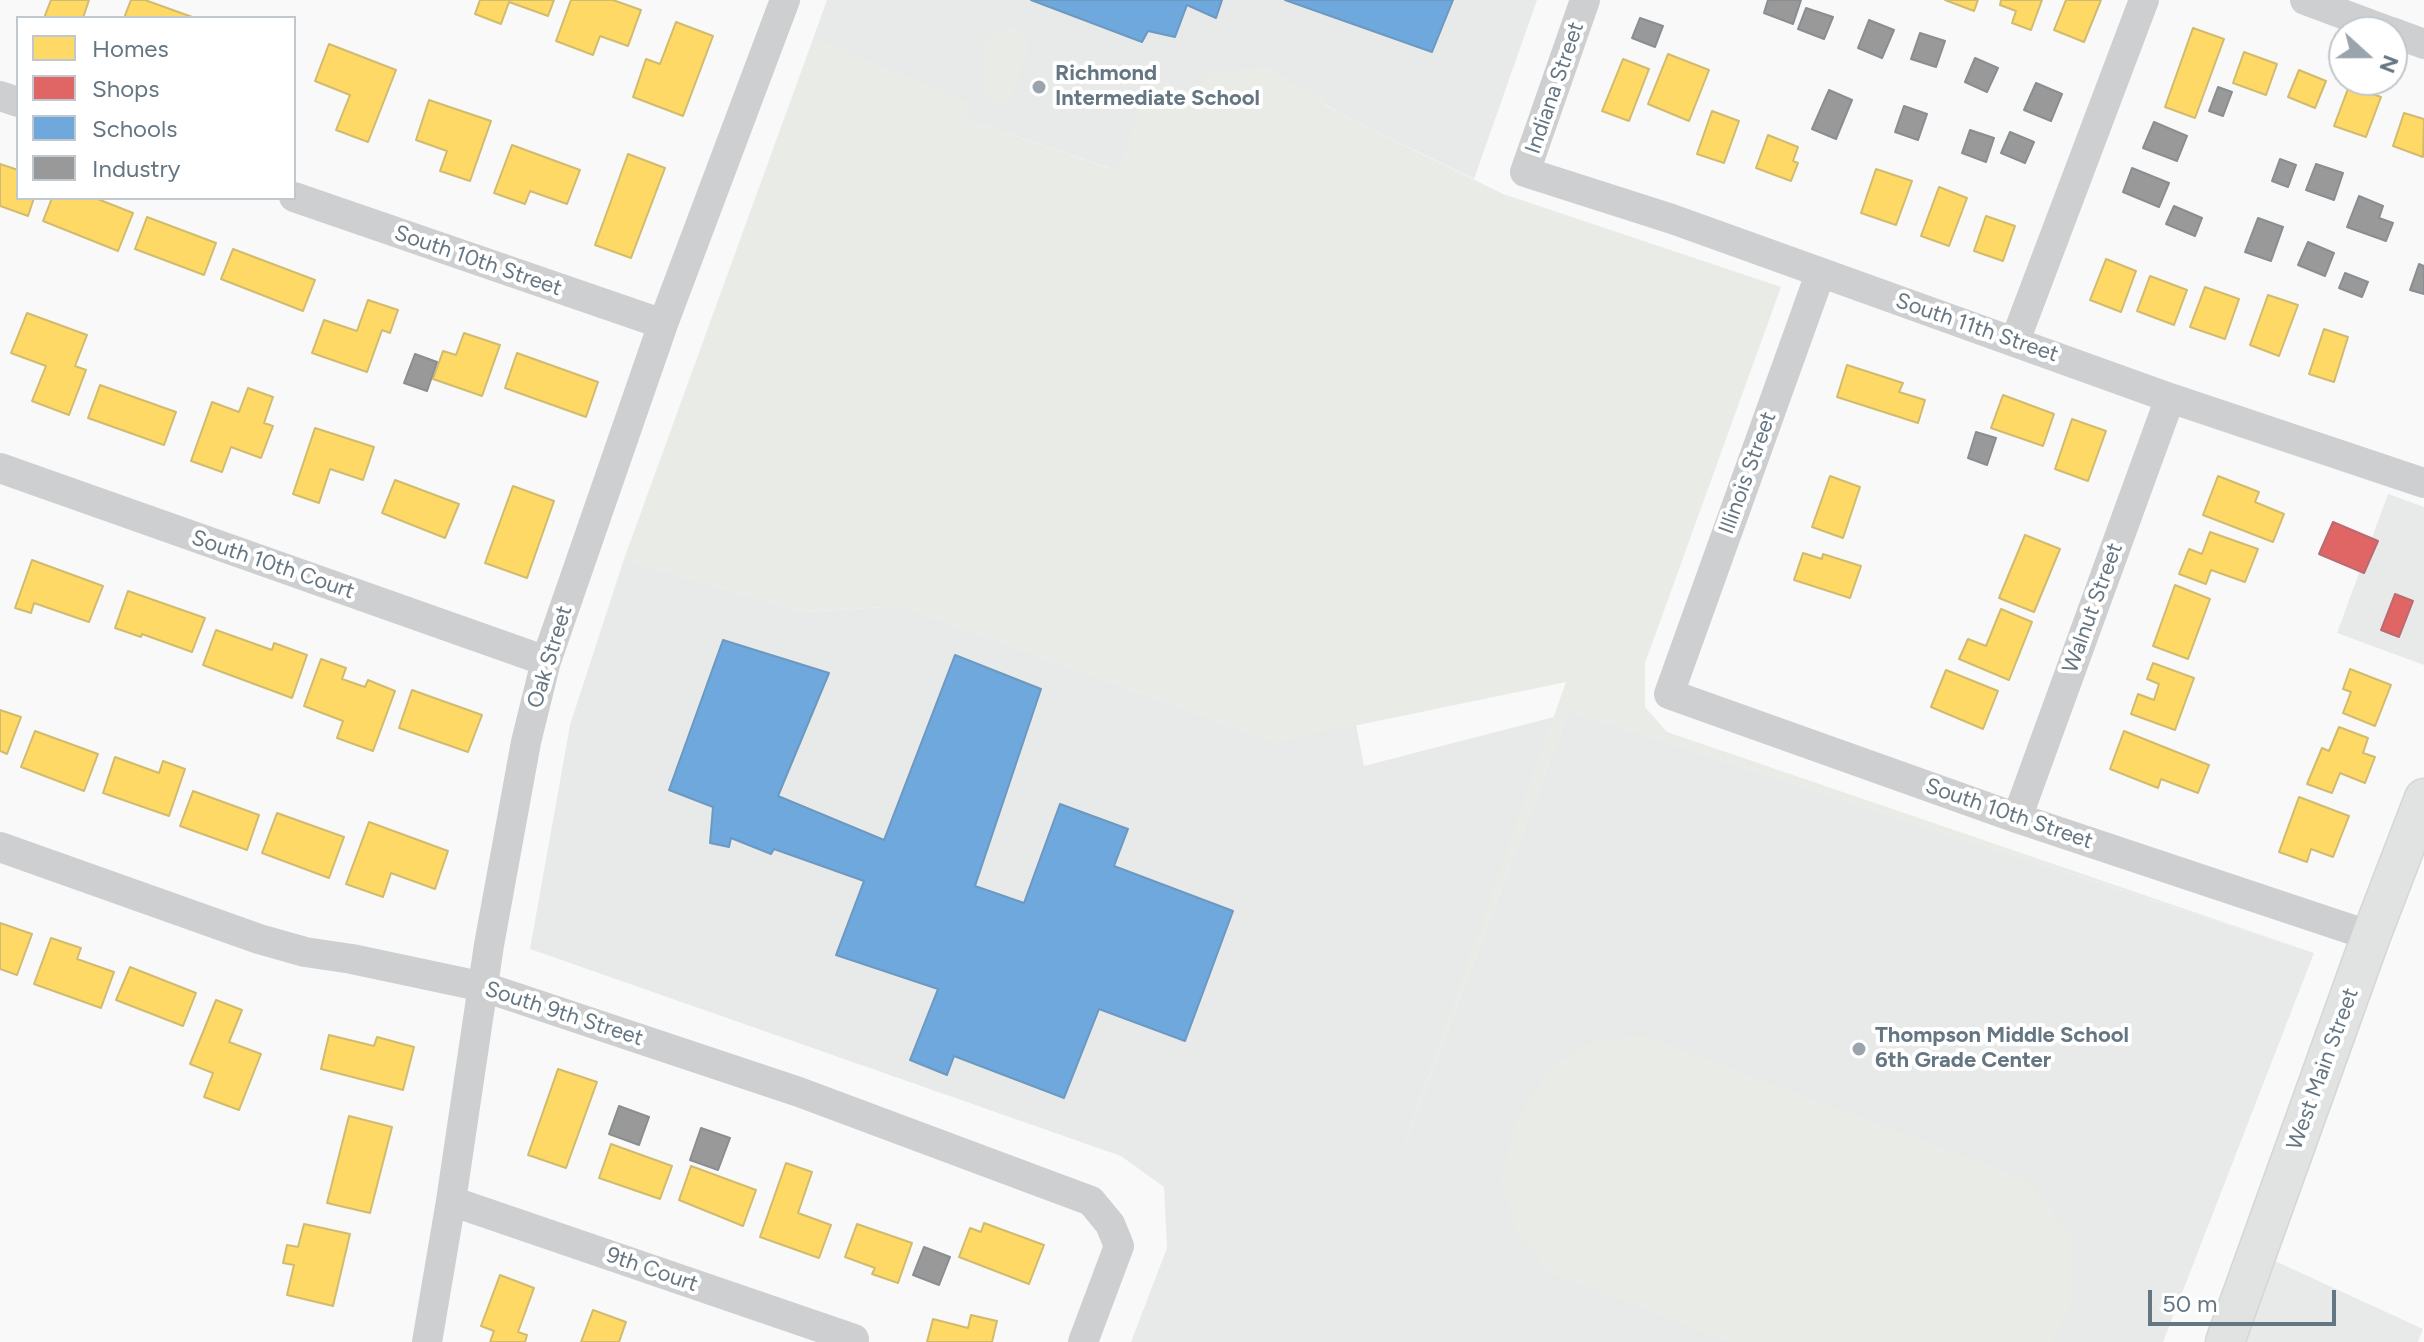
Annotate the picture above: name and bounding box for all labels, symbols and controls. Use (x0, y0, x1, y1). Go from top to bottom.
legend (16, 16, 296, 200)
north arrow (2328, 16, 2408, 96)
street label: Indiana Street (1520, 18, 1590, 158)
text: Homes (92, 34, 169, 63)
text: N (2373, 51, 2405, 77)
place label: Richmond Intermediate School (1055, 61, 1260, 112)
text: Shops (92, 74, 159, 103)
marker: Richmond Intermediate School (1030, 78, 1048, 96)
text: Schools (92, 114, 177, 143)
text: Industry (92, 154, 180, 183)
street label: South 10th Street (391, 220, 565, 302)
street label: South 11th Street (1892, 288, 2062, 368)
street label: Illinois Street (1714, 408, 1782, 538)
street label: South 10th Court (188, 525, 358, 605)
street label: Walnut Street (2057, 539, 2129, 677)
street label: Oak Street (522, 602, 578, 712)
street label: South 10th Street (1922, 773, 2096, 855)
street label: South 9th Street (482, 976, 646, 1052)
street label: West Main Street (2281, 984, 2365, 1154)
place label: Thompson Middle School 6th Grade Center (1875, 1023, 2129, 1074)
marker: Thompson Middle School 6th Grade Center (1850, 1040, 1868, 1058)
street label: 9th Court (603, 1242, 701, 1298)
scale bar (2152, 1274, 2340, 1324)
text: 50 m (2162, 1289, 2218, 1318)

